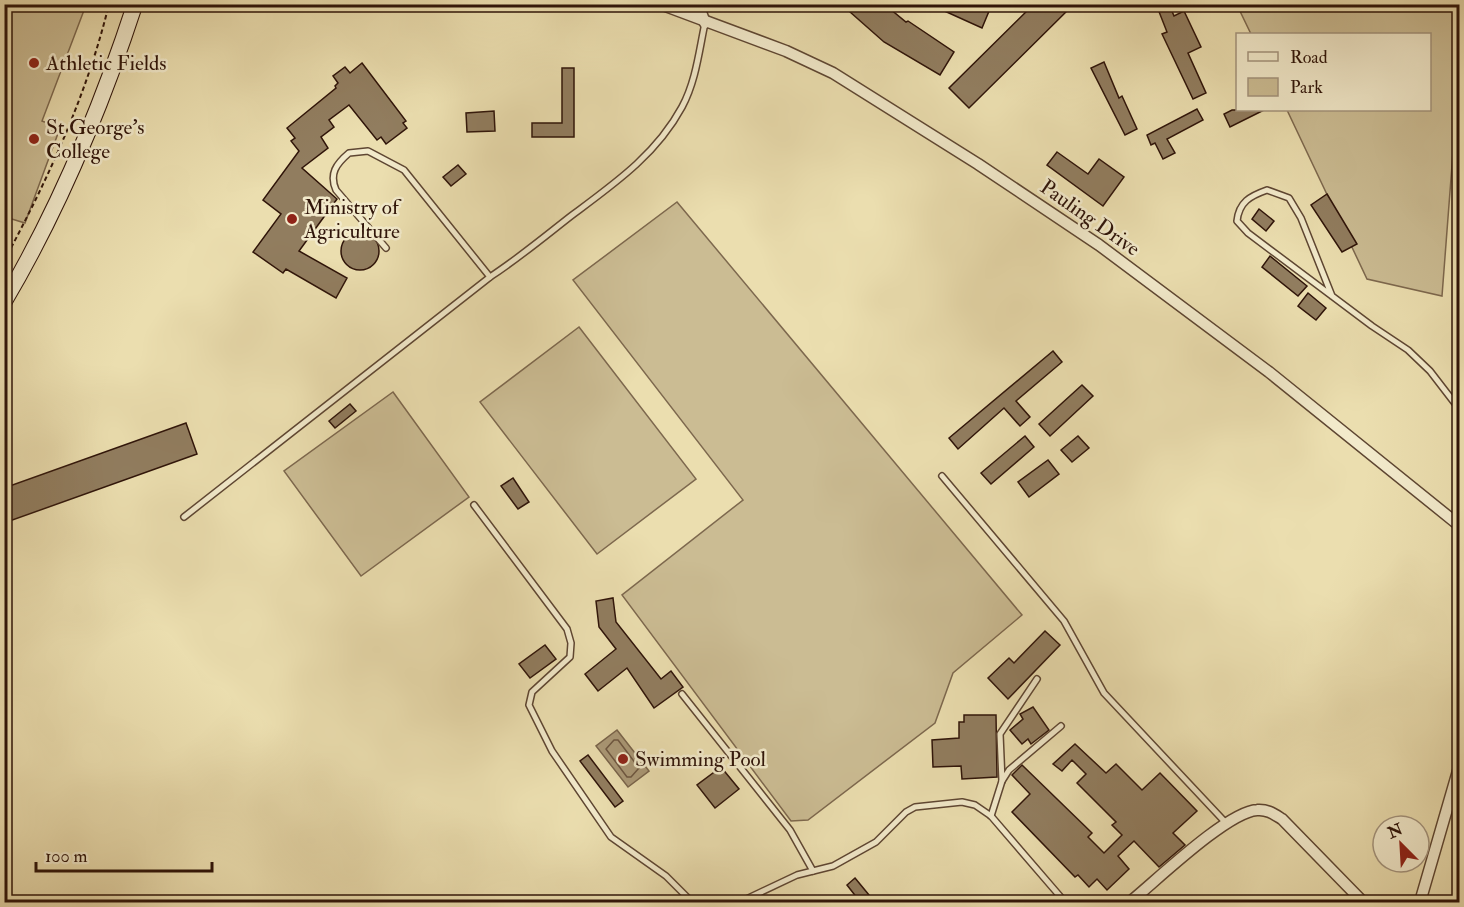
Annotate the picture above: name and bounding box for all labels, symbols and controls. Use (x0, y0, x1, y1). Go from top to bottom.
legend (1236, 33, 1431, 111)
text: Road (1290, 46, 1328, 69)
place label: Athletic Fields (45, 50, 167, 77)
marker: Athletic Fields (27, 56, 41, 70)
text: Park (1290, 76, 1323, 99)
place label: St George's College (46, 114, 145, 165)
marker: St George's College (27, 132, 41, 146)
street label: Pauling Drive (1035, 174, 1145, 262)
place label: Ministry of Agriculture (303, 194, 402, 245)
marker: Ministry of Agriculture (285, 212, 299, 226)
place label: Swimming Pool (635, 746, 767, 773)
marker: Swimming Pool (616, 752, 630, 766)
north arrow (1371, 814, 1431, 874)
text: N (1384, 819, 1407, 844)
scale bar (36, 835, 212, 873)
text: 100 m (45, 845, 88, 868)

